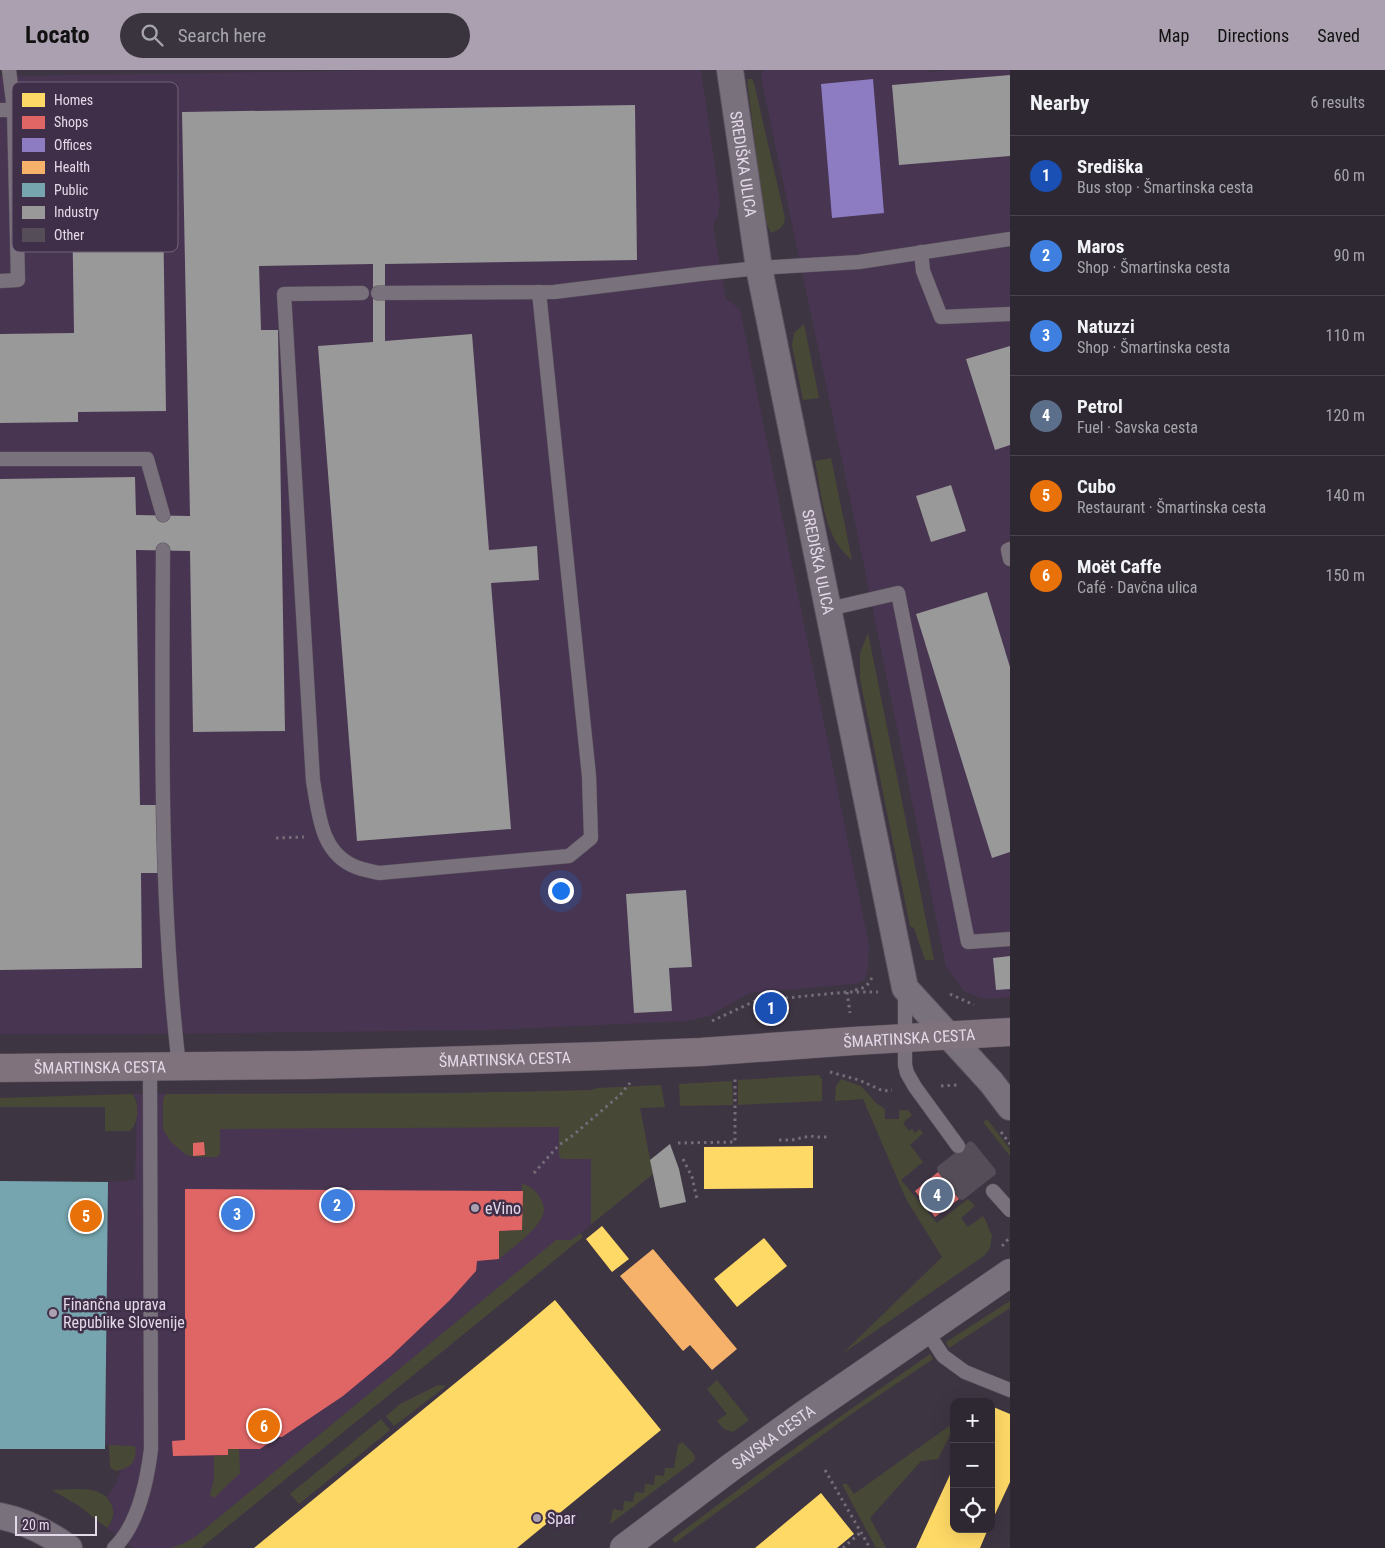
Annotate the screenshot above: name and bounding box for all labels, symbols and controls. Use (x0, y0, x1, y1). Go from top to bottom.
search box (120, 13, 470, 58)
text: Locato (25, 21, 90, 49)
icon: search (138, 21, 166, 49)
text: Search here (178, 24, 266, 47)
text: Map (1158, 25, 1189, 46)
text: Directions (1217, 25, 1289, 46)
text: Saved (1317, 25, 1360, 46)
legend (12, 82, 178, 252)
text: Nearby (1030, 91, 1089, 115)
text: Homes (54, 92, 93, 108)
text: 6 results (1310, 93, 1365, 112)
street label: SREDIŠKA ULICA (727, 110, 761, 218)
text: Shops (54, 114, 88, 130)
text: Offices (54, 137, 92, 153)
text: Središka (1077, 155, 1143, 178)
text: Health (54, 159, 90, 175)
text: 1 (1042, 166, 1050, 185)
text: 60 m (1333, 166, 1365, 185)
text: Bus stop · Šmartinska cesta (1077, 178, 1253, 197)
text: Public (54, 182, 88, 198)
text: Industry (54, 204, 99, 220)
text: Other (54, 227, 84, 243)
text: Maros (1077, 235, 1124, 258)
text: 2 (1042, 246, 1050, 265)
text: 90 m (1333, 246, 1365, 265)
text: Shop · Šmartinska cesta (1077, 258, 1230, 277)
text: Natuzzi (1077, 315, 1135, 338)
text: 3 (1042, 326, 1050, 345)
text: 110 m (1326, 326, 1365, 345)
text: Shop · Šmartinska cesta (1077, 338, 1230, 357)
text: Petrol (1077, 395, 1123, 418)
text: 4 (1042, 406, 1050, 425)
text: 120 m (1326, 406, 1365, 425)
text: Fuel · Savska cesta (1077, 418, 1198, 437)
text: Cubo (1077, 475, 1116, 498)
text: 5 (1042, 486, 1050, 505)
text: 140 m (1326, 486, 1365, 505)
text: Restaurant · Šmartinska cesta (1077, 498, 1266, 517)
street label: SREDIŠKA ULICA (799, 508, 839, 616)
text: Moët Caffe (1077, 555, 1161, 578)
text: 6 (1042, 566, 1050, 585)
text: 150 m (1326, 566, 1365, 585)
text: Café · Davčna ulica (1077, 578, 1197, 597)
your location (548, 878, 574, 904)
pin: 1 (755, 989, 787, 1027)
street label: ŠMARTINSKA CESTA (843, 1025, 976, 1051)
street label: ŠMARTINSKA CESTA (439, 1047, 571, 1070)
street label: ŠMARTINSKA CESTA (34, 1057, 166, 1077)
pin: 4 (921, 1176, 953, 1214)
pin: 2 (321, 1186, 353, 1224)
pin: 3 (221, 1195, 253, 1233)
pin: 5 (70, 1197, 102, 1235)
place label: eVino (485, 1199, 521, 1218)
marker: eVino (469, 1202, 481, 1214)
place label: Finančna uprava Republike Slovenije (63, 1295, 185, 1332)
marker: Finančna uprava Republike Slovenije (47, 1307, 59, 1319)
map controls (950, 1398, 995, 1533)
button: + (950, 1398, 995, 1443)
street label: SAVSKA CESTA (728, 1401, 818, 1473)
pin: 6 (248, 1407, 280, 1445)
button: − (950, 1443, 995, 1488)
button: locate (950, 1488, 995, 1533)
place label: Spar (547, 1509, 576, 1528)
marker: Spar (531, 1512, 543, 1524)
scale bar (15, 1513, 98, 1536)
text: 20 m (22, 1517, 50, 1533)

